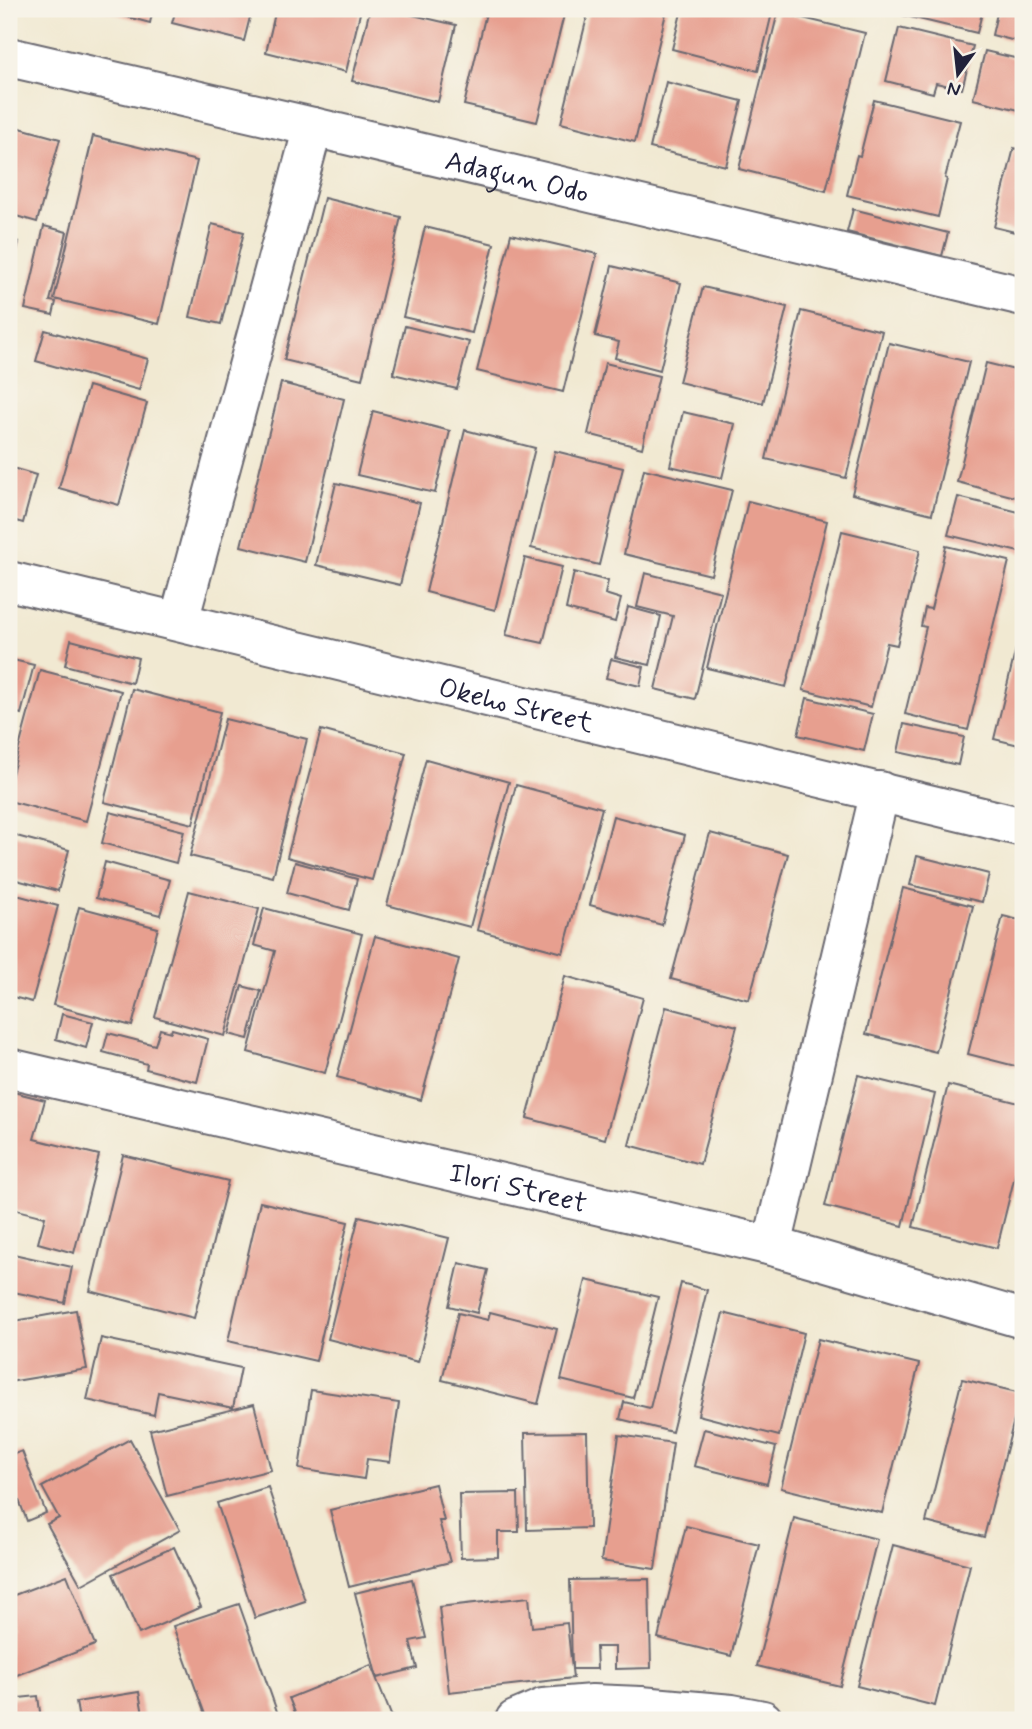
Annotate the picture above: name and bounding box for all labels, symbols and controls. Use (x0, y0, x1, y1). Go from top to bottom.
north arrow (923, 38, 993, 108)
text: N (945, 75, 963, 103)
street label: Adagun Odo (441, 143, 592, 213)
street label: Okeho Street (435, 670, 597, 743)
street label: Ilori Street (445, 1155, 590, 1223)

